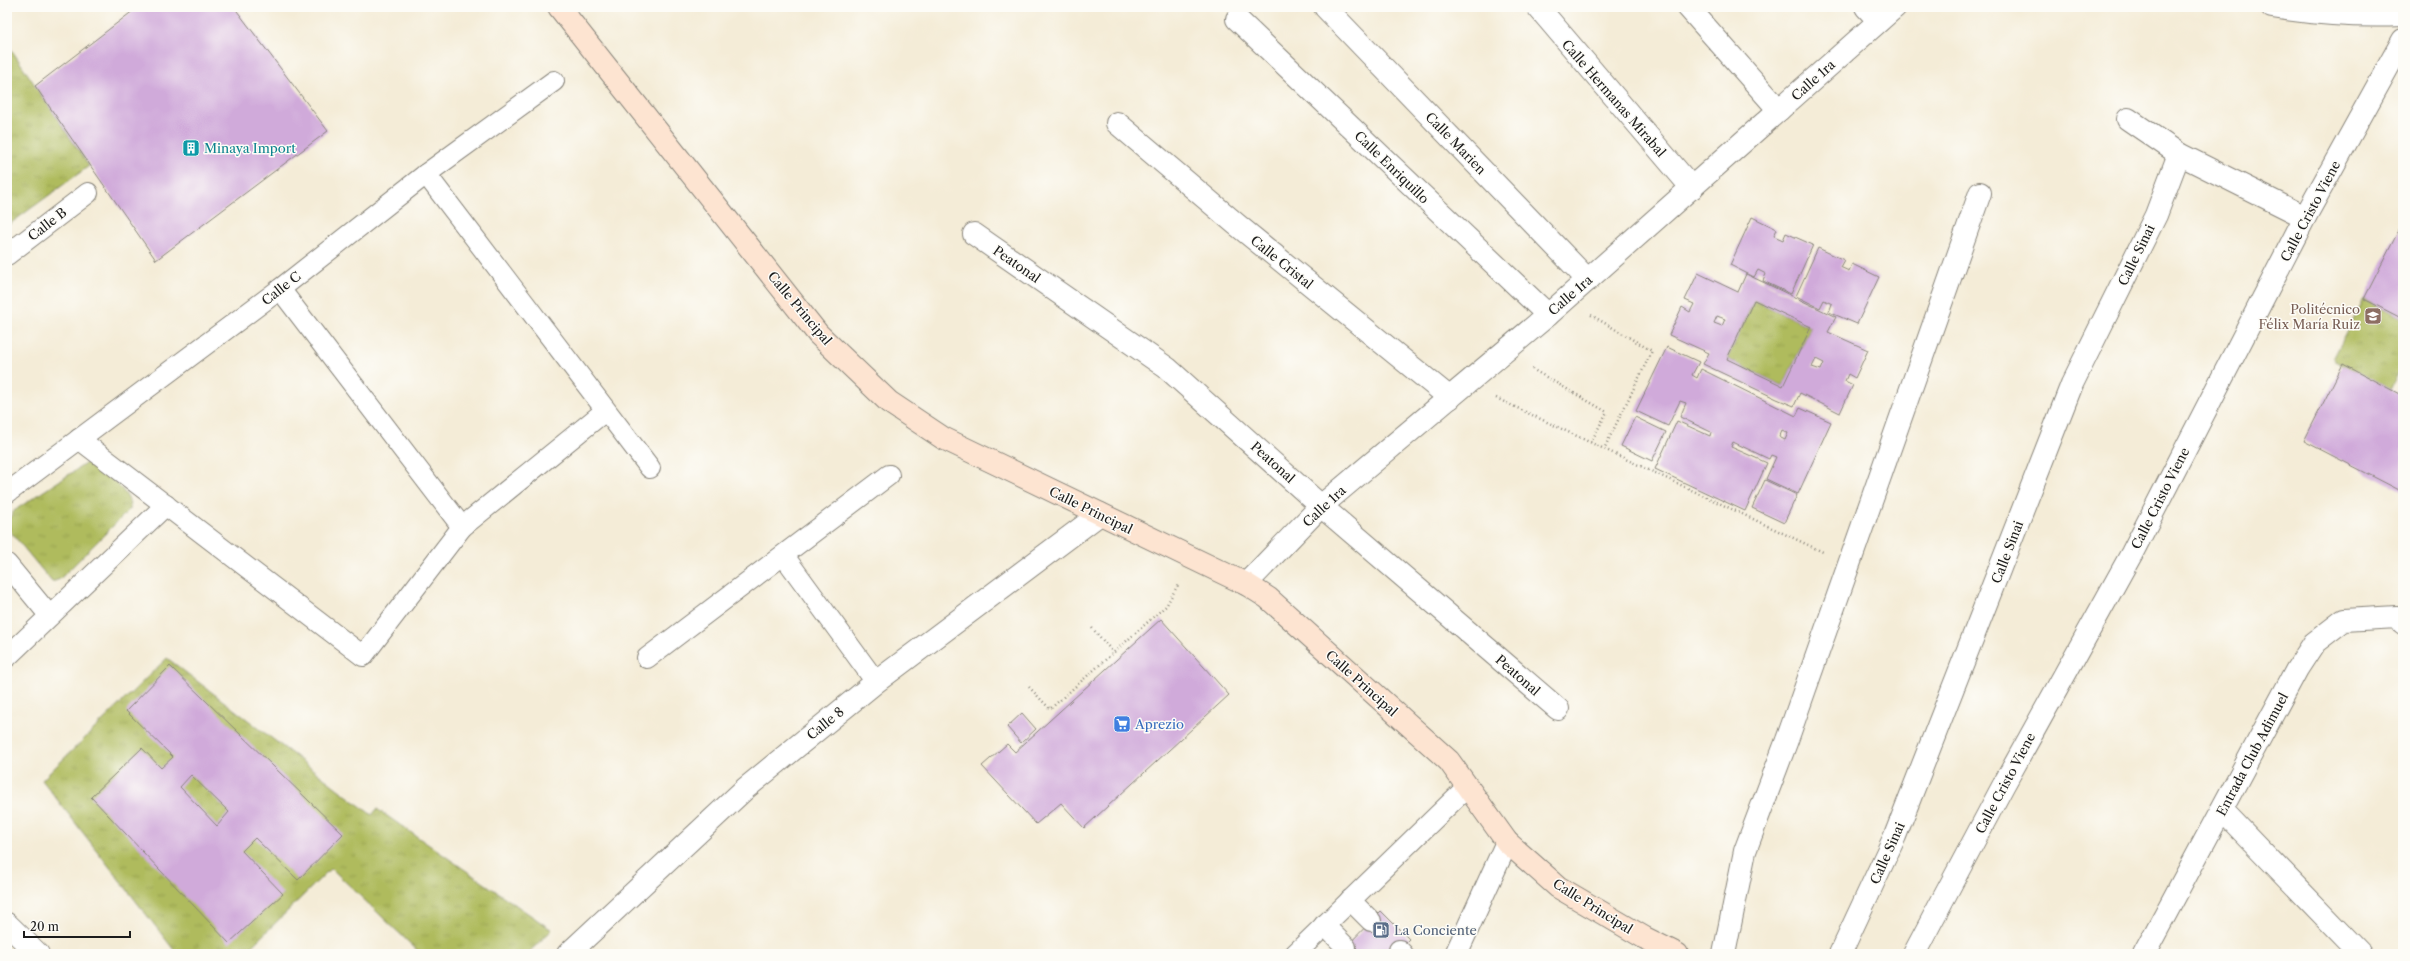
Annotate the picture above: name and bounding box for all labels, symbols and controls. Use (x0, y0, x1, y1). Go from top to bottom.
street label: Calle Hermanas Mirabal (1559, 36, 1669, 160)
street label: Calle 1ra (1788, 56, 1838, 104)
street label: Calle Marien (1422, 109, 1490, 177)
street label: Calle Enriquillo (1351, 127, 1433, 207)
building icon: Minaya Import (181, 138, 201, 158)
place label: Minaya Import (204, 140, 296, 156)
street label: Calle Cristo Viene (2277, 158, 2343, 264)
street label: Calle B (25, 204, 69, 244)
street label: Calle Sinai (2114, 222, 2158, 288)
street label: Calle Cristal (1248, 232, 1317, 292)
street label: Peatonal (990, 242, 1044, 286)
street label: Calle C (258, 268, 304, 308)
street label: Calle Principal (765, 268, 835, 348)
street label: Calle 1ra (1545, 271, 1595, 318)
place label: Politécnico Félix María Ruiz (2258, 301, 2360, 332)
school or university icon: Politécnico Félix María Ruiz (2363, 306, 2383, 326)
street label: Peatonal (1248, 438, 1298, 486)
street label: Calle Cristo Viene (2127, 444, 2193, 552)
street label: Calle 1ra (1299, 482, 1349, 530)
street label: Calle Principal (1047, 483, 1136, 537)
street label: Calle Sinai (1988, 518, 2026, 586)
street label: Calle Principal (1323, 647, 1401, 719)
street label: Peatonal (1492, 651, 1544, 699)
street label: Entrada Club Adimuel (2213, 690, 2291, 818)
street label: Calle 8 (803, 703, 847, 743)
supermarket icon: Aprezio (1112, 714, 1132, 734)
place label: Aprezio (1134, 716, 1184, 732)
street label: Calle Cristo Viene (1972, 730, 2038, 836)
street label: Calle Sinai (1866, 820, 1908, 886)
street label: Calle Principal (1550, 875, 1636, 937)
scale bar (24, 913, 130, 939)
text: 20 m (30, 919, 59, 934)
fuel station icon: La Conciente (1371, 920, 1391, 940)
place label: La Conciente (1394, 922, 1477, 938)

